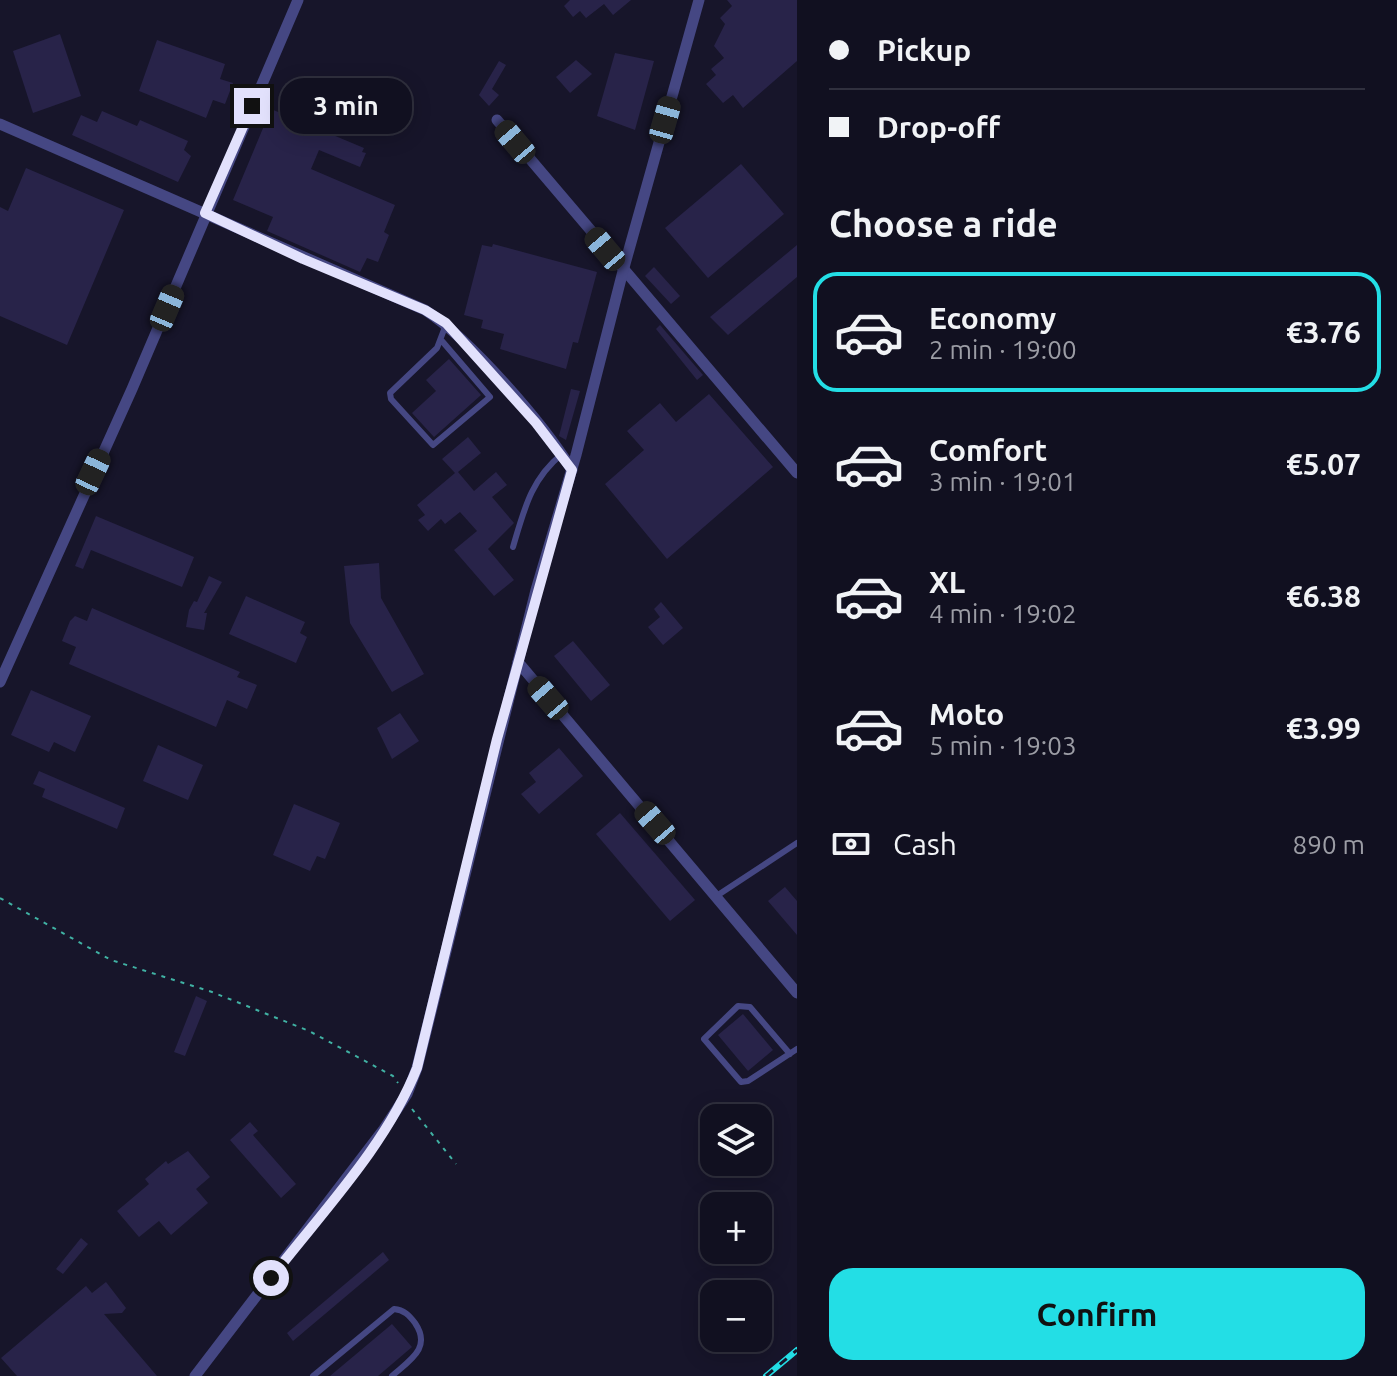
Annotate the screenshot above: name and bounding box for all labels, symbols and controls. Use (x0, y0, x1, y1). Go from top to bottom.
text: Pickup (877, 33, 971, 67)
callout: 3 min (280, 78, 412, 134)
route end (234, 88, 270, 124)
text: 3 min (313, 91, 379, 120)
car (647, 94, 683, 146)
text: Drop-off (877, 110, 1000, 144)
car (490, 116, 540, 168)
text: Choose a ride (829, 203, 1058, 244)
car (580, 223, 630, 275)
car (147, 281, 187, 335)
icon: car (833, 296, 905, 368)
text: Economy (929, 301, 1056, 335)
text: €3.76 (1286, 315, 1361, 349)
text: 2 min · 19:00 (929, 335, 1077, 364)
icon: car (833, 428, 905, 500)
text: Comfort (929, 433, 1047, 467)
car (72, 445, 114, 499)
text: €5.07 (1286, 447, 1361, 481)
text: 3 min · 19:01 (929, 467, 1077, 496)
icon: car (833, 560, 905, 632)
text: XL (929, 565, 965, 599)
text: €6.38 (1286, 579, 1361, 613)
text: 4 min · 19:02 (929, 599, 1077, 628)
car (523, 672, 573, 724)
icon: car (833, 692, 905, 764)
text: Moto (929, 697, 1004, 731)
text: €3.99 (1286, 711, 1361, 745)
text: 5 min · 19:03 (929, 731, 1077, 760)
car (630, 797, 680, 849)
icon: cash (829, 822, 873, 866)
text: Cash (893, 827, 957, 861)
text: 890 m (1293, 830, 1365, 859)
map controls (700, 1104, 772, 1352)
button: layers (700, 1104, 772, 1176)
button: + (700, 1192, 772, 1264)
route start (253, 1260, 289, 1296)
button: Confirm (829, 1268, 1365, 1360)
button: − (700, 1280, 772, 1352)

